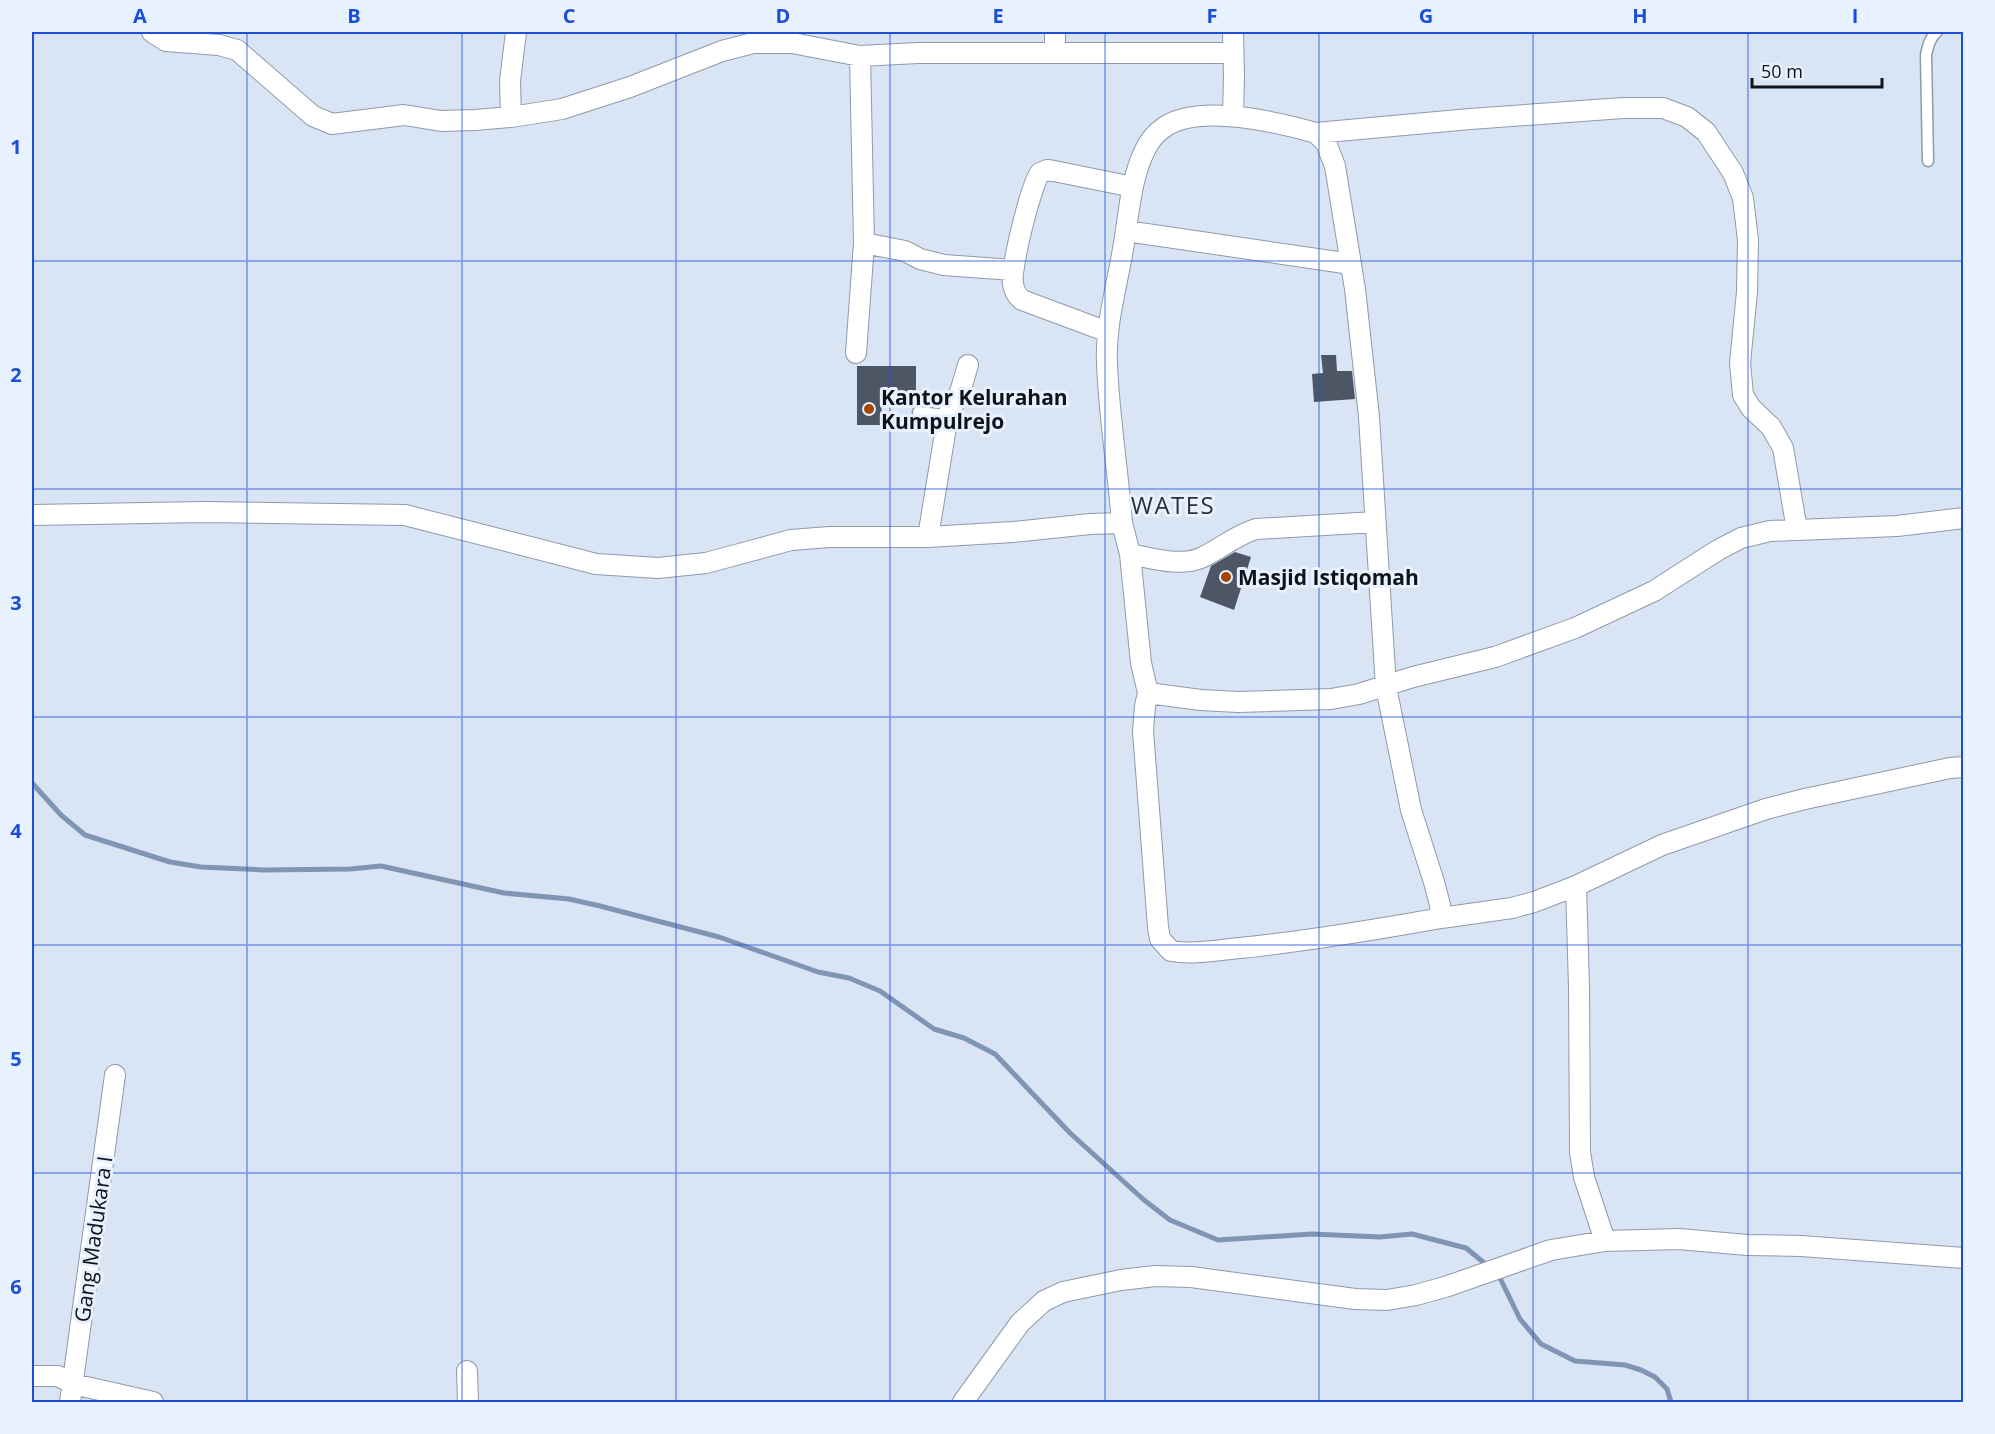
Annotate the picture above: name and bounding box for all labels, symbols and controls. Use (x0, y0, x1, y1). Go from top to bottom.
text: A (133, 2, 147, 29)
text: B (347, 2, 361, 29)
text: C (563, 2, 576, 29)
text: D (776, 2, 790, 29)
text: E (992, 2, 1004, 29)
text: F (1207, 2, 1217, 29)
text: G (1419, 2, 1433, 29)
text: H (1632, 2, 1648, 29)
text: I (1852, 2, 1858, 29)
scale bar (1752, 51, 1882, 89)
text: 50 m (1761, 59, 1803, 83)
text: 1 (10, 133, 22, 160)
text: 2 (10, 361, 22, 388)
place label: Kantor Kelurahan Kumpulrejo (881, 383, 1068, 435)
marker: Kantor Kelurahan Kumpulrejo (862, 402, 876, 416)
district label: WATES (1131, 488, 1215, 521)
place label: Masjid Istiqomah (1238, 563, 1419, 591)
marker: Masjid Istiqomah (1219, 570, 1233, 584)
text: 3 (10, 589, 22, 616)
text: 4 (10, 817, 22, 844)
text: 5 (10, 1045, 22, 1072)
street label: Gang Madukara I (67, 1154, 119, 1324)
text: 6 (10, 1273, 22, 1300)

